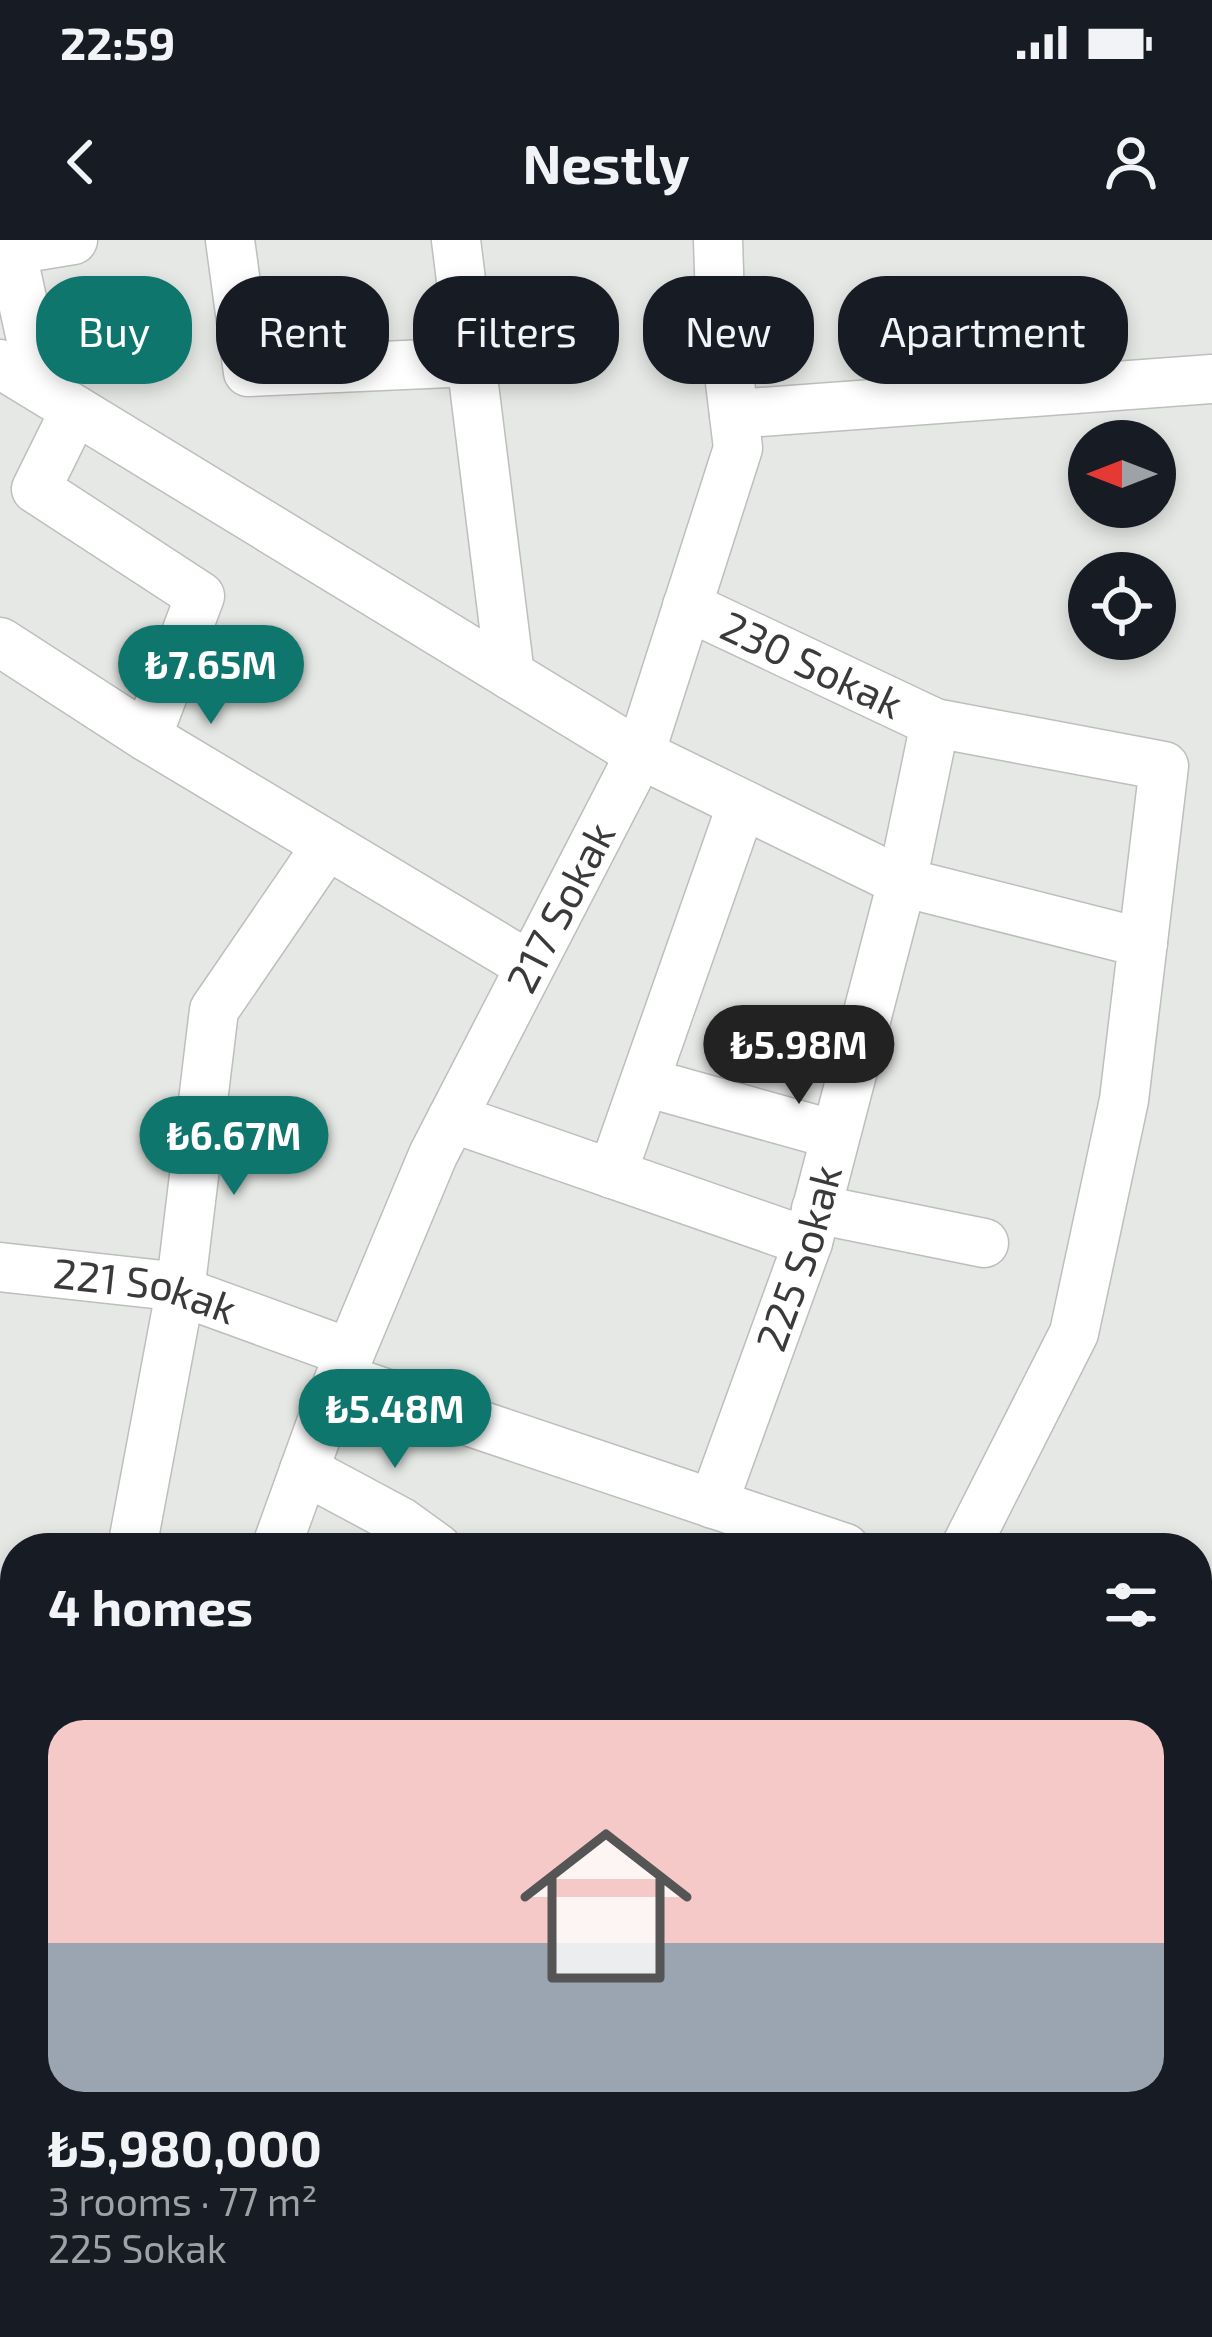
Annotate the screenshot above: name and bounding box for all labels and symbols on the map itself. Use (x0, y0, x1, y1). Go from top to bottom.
north arrow (1068, 420, 1176, 528)
street label: 230 Sokak (714, 599, 911, 727)
pin: ₺7.65M (113, 625, 309, 727)
street label: 217 Sokak (495, 813, 624, 1000)
pin: ₺5.98M (701, 1005, 897, 1107)
pin: ₺6.67M (136, 1096, 332, 1198)
street label: 225 Sokak (744, 1159, 850, 1357)
street label: 221 Sokak (51, 1246, 244, 1333)
pin: ₺5.48M (297, 1369, 493, 1471)

